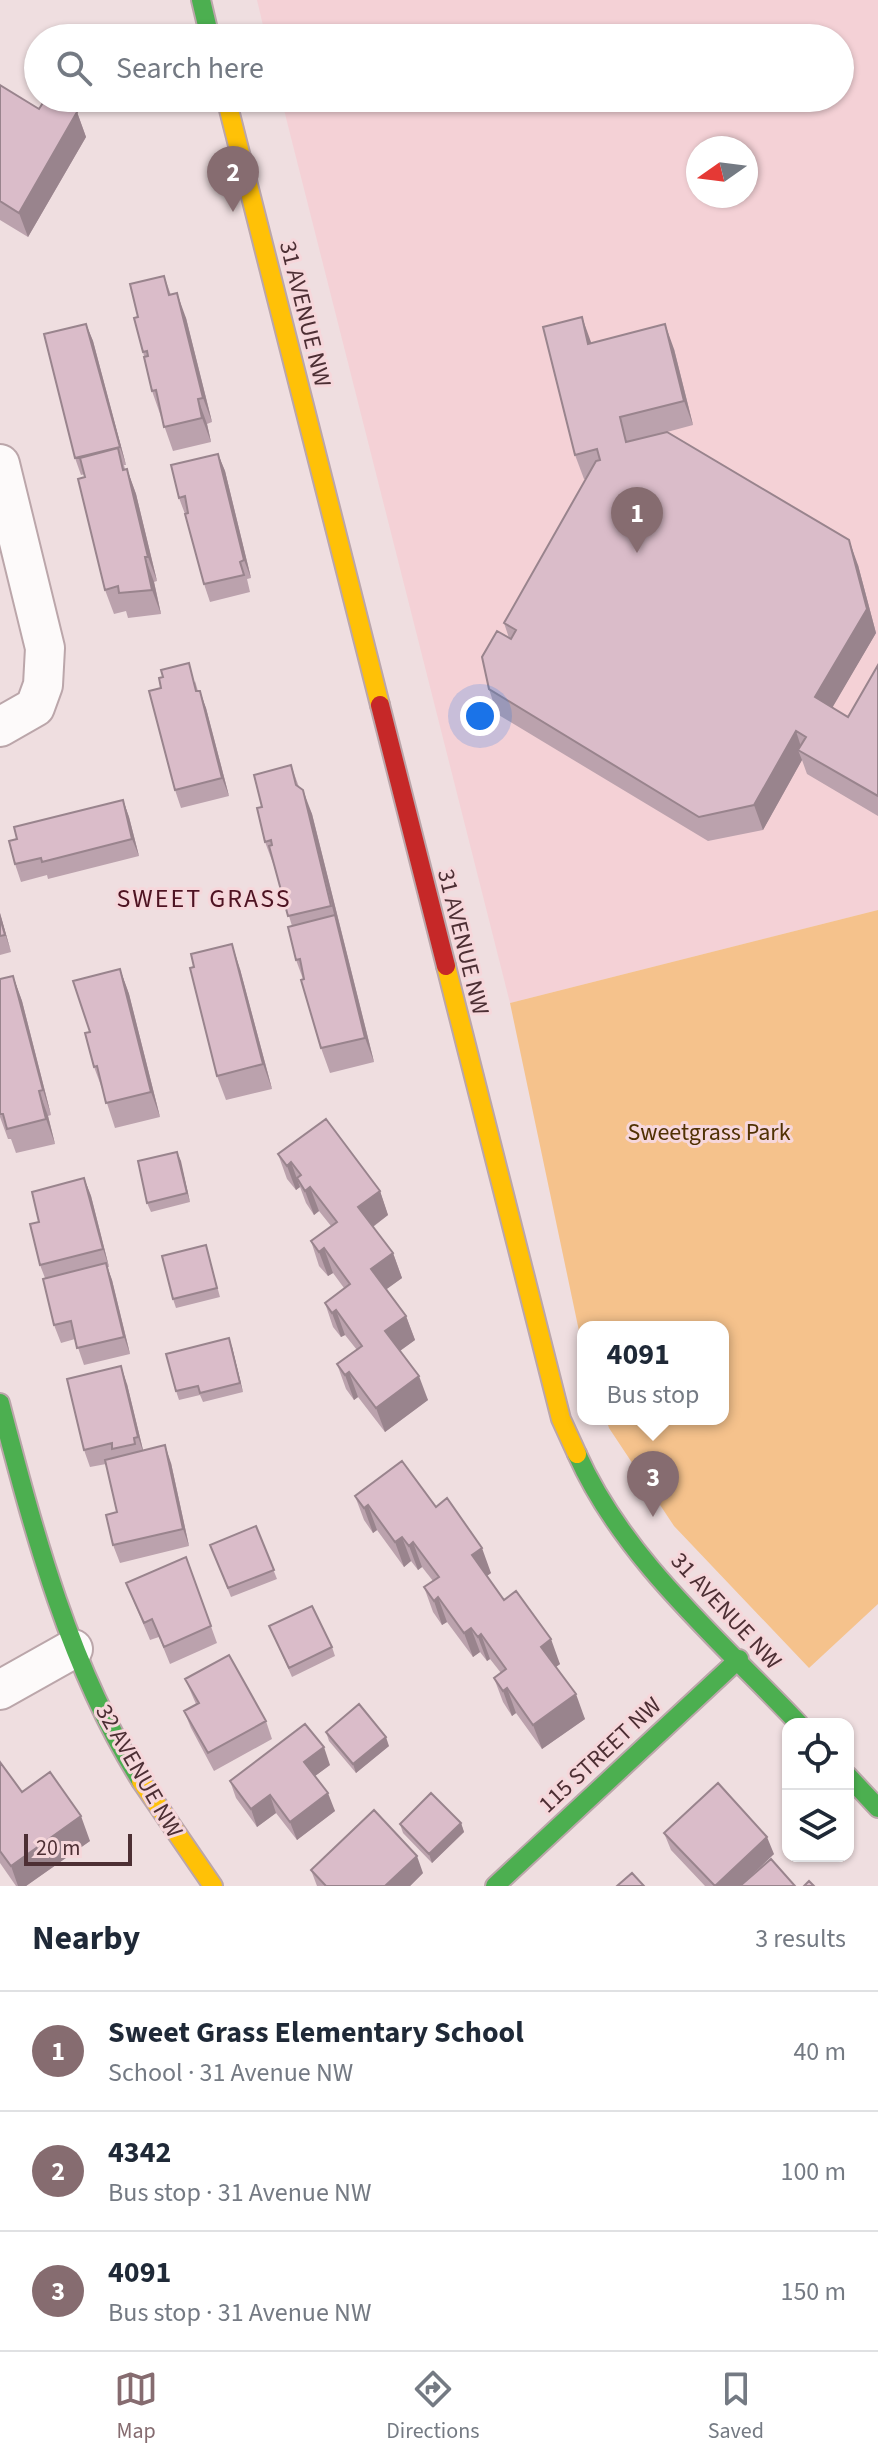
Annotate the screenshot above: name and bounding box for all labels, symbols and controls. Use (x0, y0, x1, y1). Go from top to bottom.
search box (24, 24, 854, 112)
icon: search (52, 46, 96, 90)
text: Search here (116, 47, 264, 90)
north arrow (686, 136, 758, 208)
pin: 2 (207, 146, 259, 212)
street label: 31 AVENUE NW (270, 237, 340, 391)
pin: 1 (611, 487, 663, 553)
your location (460, 696, 500, 736)
street label: 31 AVENUE NW (428, 865, 498, 1019)
district label: SWEET GRASS (116, 880, 292, 917)
park label: Sweetgrass Park (627, 1115, 791, 1150)
popup (577, 1321, 729, 1425)
text: 4091 (607, 1333, 670, 1376)
text: Bus stop (607, 1376, 699, 1413)
pin: 3 (627, 1451, 679, 1517)
street label: 31 AVENUE NW (662, 1544, 790, 1678)
street label: 115 STREET NW (531, 1689, 669, 1821)
street label: 32 AVENUE NW (87, 1698, 192, 1844)
map controls (782, 1718, 854, 1862)
button: locate (782, 1718, 854, 1790)
button: layers (782, 1790, 854, 1862)
scale bar (24, 1830, 132, 1866)
text: 20 m (36, 1832, 81, 1864)
text: Nearby (32, 1914, 140, 1963)
text: 3 results (755, 1920, 846, 1957)
text: Sweet Grass Elementary School (108, 2011, 524, 2054)
text: 1 (51, 2033, 65, 2070)
text: 40 m (793, 2033, 846, 2070)
text: School · 31 Avenue NW (108, 2054, 353, 2091)
text: 4342 (108, 2131, 171, 2174)
text: 2 (51, 2153, 65, 2190)
text: 100 m (780, 2153, 846, 2190)
text: Bus stop · 31 Avenue NW (108, 2174, 371, 2211)
text: 4091 (108, 2251, 171, 2294)
text: 3 (51, 2273, 65, 2310)
text: 150 m (780, 2273, 846, 2310)
text: Bus stop · 31 Avenue NW (108, 2294, 371, 2331)
tab: Map (114, 2367, 158, 2447)
tab: Directions (386, 2367, 479, 2447)
tab: Saved (708, 2367, 764, 2447)

